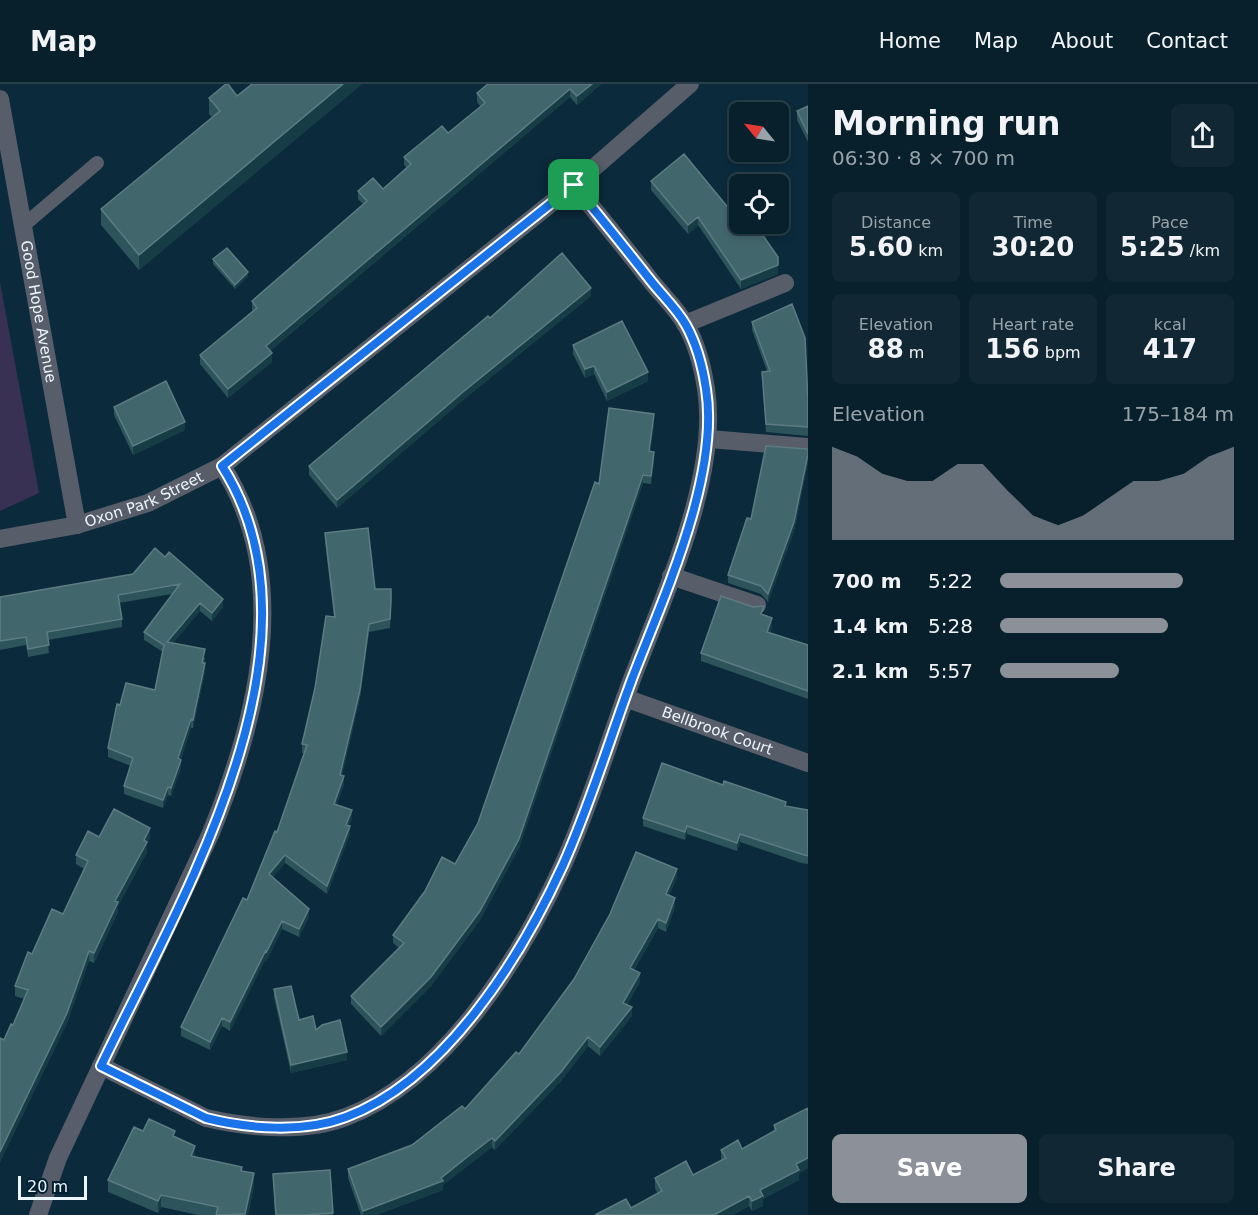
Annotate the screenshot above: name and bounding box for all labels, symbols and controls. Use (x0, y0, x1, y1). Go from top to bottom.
text: Map (30, 25, 97, 58)
text: Home (879, 29, 941, 53)
text: Map (974, 29, 1018, 53)
text: About (1051, 29, 1113, 53)
text: Contact (1146, 29, 1228, 53)
north arrow (729, 102, 789, 162)
map controls (729, 102, 789, 234)
text: Morning run (832, 104, 1060, 143)
button: share (1171, 104, 1234, 167)
text: 06:30 · 8 × 700 m (832, 146, 1015, 170)
pin (548, 159, 599, 210)
icon: arrive (557, 168, 590, 201)
button: locate (729, 174, 789, 234)
text: Distance (861, 213, 931, 232)
text: Time (1013, 213, 1053, 232)
text: Pace (1151, 213, 1189, 232)
text: 5.60 (849, 232, 913, 262)
text: 30:20 (992, 232, 1074, 262)
text: 5:25 (1120, 232, 1185, 262)
street label: Good Hope Avenue (17, 239, 60, 384)
text: km (913, 241, 943, 260)
text: /km (1185, 241, 1220, 260)
text: Elevation (859, 315, 933, 334)
text: Heart rate (992, 315, 1074, 334)
text: kcal (1154, 315, 1186, 334)
text: 88 (868, 334, 904, 364)
text: 156 (985, 334, 1040, 364)
text: 417 (1143, 334, 1197, 364)
text: m (904, 343, 924, 362)
text: bpm (1040, 343, 1081, 362)
text: Elevation (832, 402, 925, 426)
text: 175–184 m (1122, 402, 1234, 426)
street label: Oxon Park Street (82, 468, 206, 531)
text: 700 m (832, 569, 902, 593)
text: 5:22 (928, 569, 973, 593)
text: 1.4 km (832, 614, 909, 638)
text: 5:28 (928, 614, 973, 638)
text: 2.1 km (832, 659, 909, 683)
text: 5:57 (928, 659, 973, 683)
street label: Bellbrook Court (660, 703, 775, 759)
button: Save (832, 1134, 1027, 1203)
button: Share (1039, 1134, 1234, 1203)
scale bar (18, 1173, 87, 1200)
text: 20 m (27, 1177, 68, 1196)

